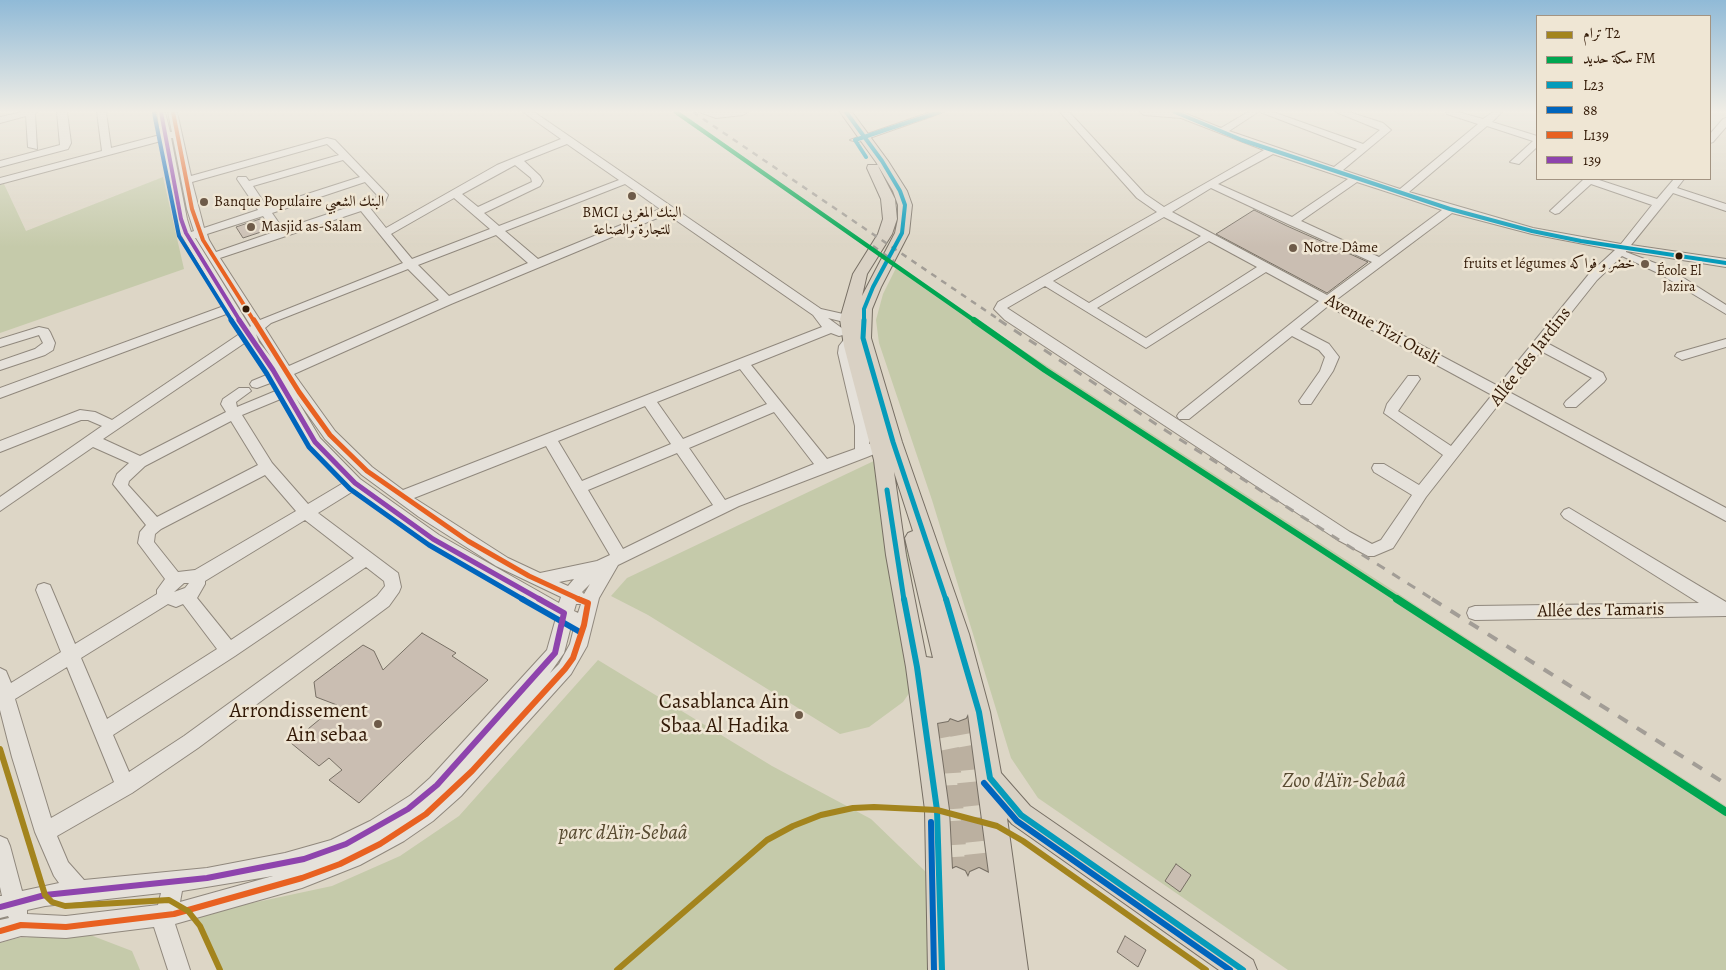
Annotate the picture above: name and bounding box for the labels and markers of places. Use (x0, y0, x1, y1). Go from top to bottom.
marker: BMCI البنك المغربي للتجارة والصناعة (626, 190, 638, 202)
place label: Banque Populaire البنك الشعبي (214, 193, 384, 211)
marker: Banque Populaire البنك الشعبي (198, 196, 210, 208)
place label: BMCI البنك المغربي للتجارة والصناعة (582, 204, 682, 239)
place label: Masjid as-Salam (261, 218, 362, 236)
marker: Masjid as-Salam (245, 221, 257, 233)
place label: Notre Dâme (1303, 239, 1378, 257)
marker: Notre Dâme (1287, 242, 1299, 254)
marker: École El Jazira (1674, 251, 1684, 261)
place label: fruits et légumes خضر و فواكه (1464, 255, 1635, 273)
marker: fruits et légumes خضر و فواكه (1639, 258, 1651, 270)
place label: École El Jazira (1657, 264, 1701, 296)
unlabelled marker (241, 304, 251, 314)
place label: Casablanca Ain Sbaa Al Hadika (659, 690, 789, 740)
place label: Arrondissement Ain sebaa (230, 699, 368, 749)
marker: Casablanca Ain Sbaa Al Hadika (793, 709, 805, 721)
marker: Arrondissement Ain sebaa (372, 718, 384, 730)

